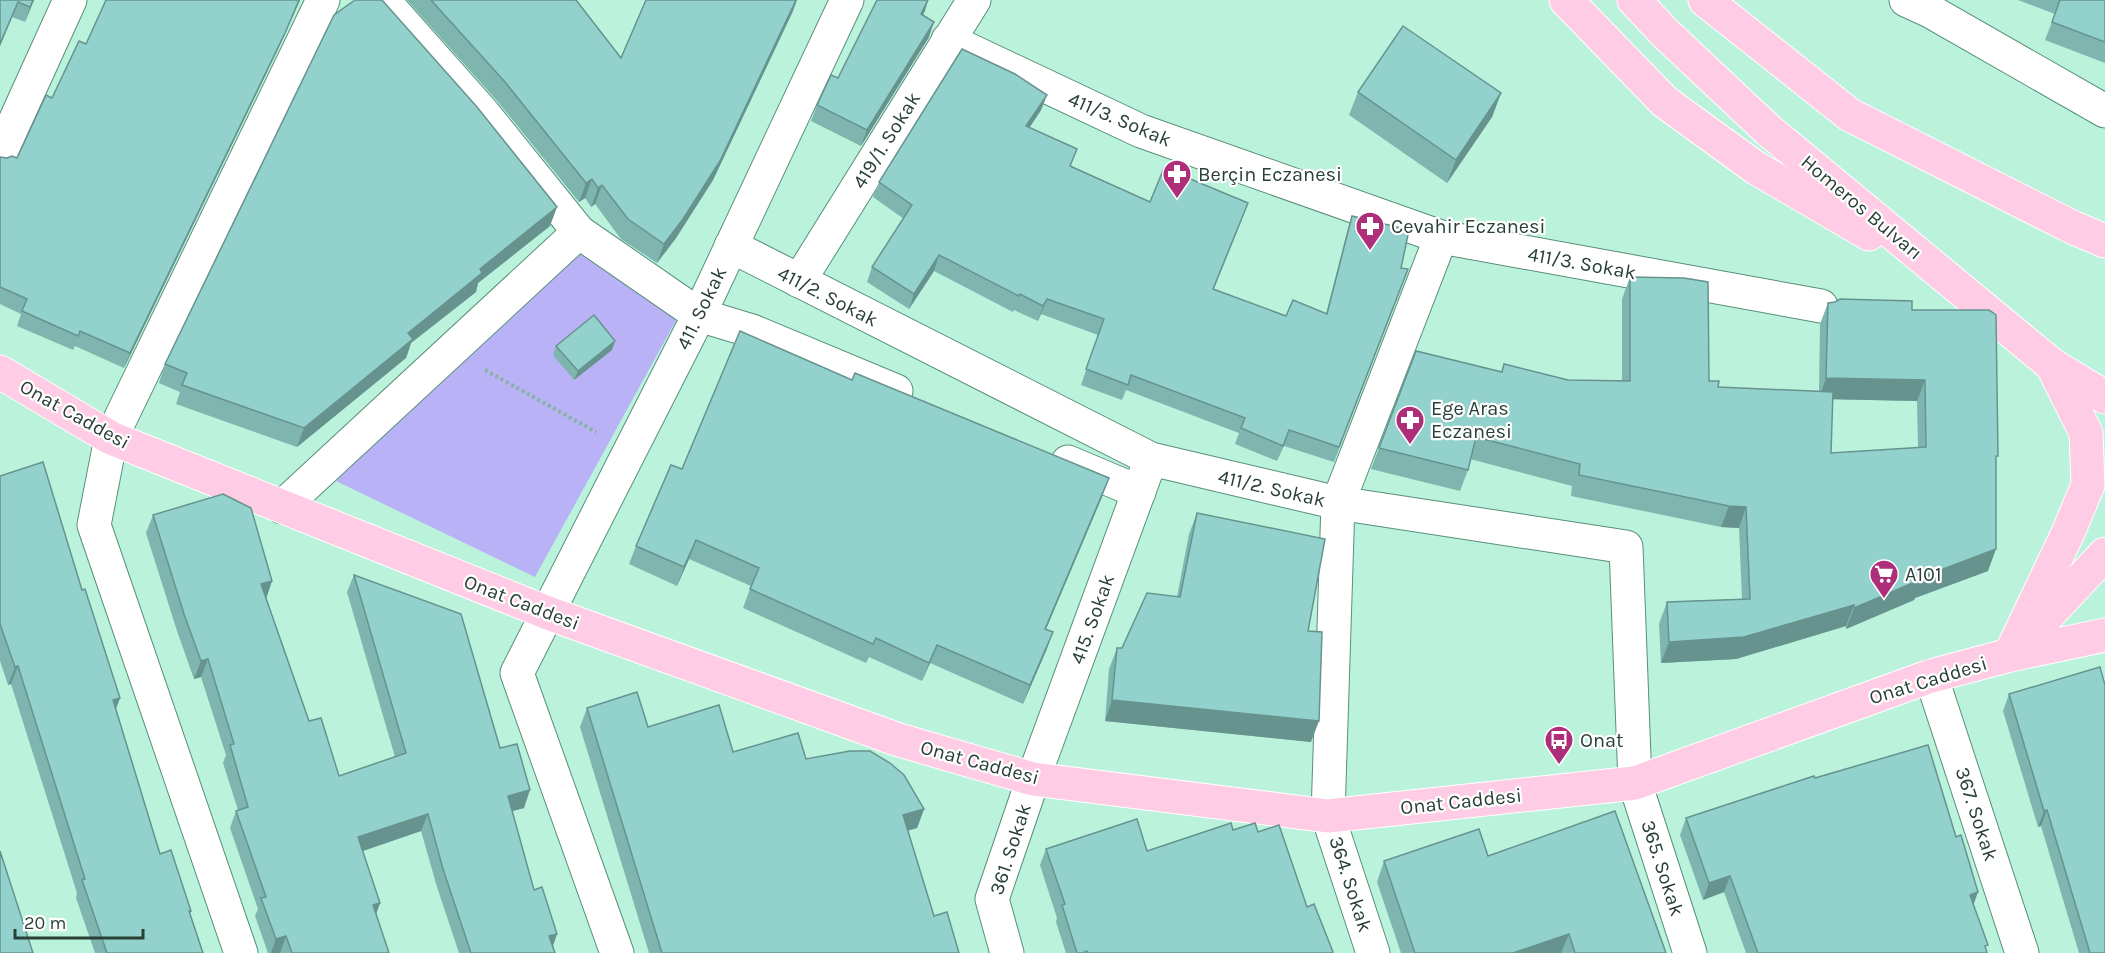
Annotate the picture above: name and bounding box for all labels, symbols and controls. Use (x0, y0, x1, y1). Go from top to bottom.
street label: 411/3. Sokak (1065, 87, 1175, 151)
street label: 419/1. Sokak (848, 88, 925, 193)
street label: Homeros Bulvarı (1796, 150, 1927, 265)
pharmacy icon: Berçin Eczanesi (1161, 158, 1193, 200)
place label: Berçin Eczanesi (1198, 163, 1342, 186)
pharmacy icon: Cevahir Eczanesi (1354, 210, 1386, 252)
place label: Cevahir Eczanesi (1391, 215, 1545, 238)
street label: 411/3. Sokak (1526, 243, 1638, 284)
street label: 411/2. Sokak (774, 261, 882, 332)
street label: 411. Sokak (672, 263, 731, 353)
street label: Onat Caddesi (16, 375, 134, 454)
place label: Ege Aras Eczanesi (1431, 397, 1512, 443)
pharmacy icon: Ege Aras Eczanesi (1394, 404, 1426, 446)
street label: 411/2. Sokak (1216, 465, 1328, 512)
supermarket icon: A101 (1868, 558, 1900, 600)
place label: A101 (1905, 563, 1942, 586)
street label: Onat Caddesi (461, 570, 583, 635)
street label: 415. Sokak (1066, 571, 1119, 667)
street label: Onat Caddesi (1866, 652, 1990, 709)
bus stop icon: Onat (1543, 724, 1575, 766)
place label: Onat (1580, 729, 1624, 752)
street label: Onat Caddesi (918, 736, 1042, 789)
street label: 367. Sokak (1951, 764, 2003, 864)
street label: Onat Caddesi (1399, 784, 1523, 819)
street label: 361. Sokak (985, 801, 1036, 898)
street label: 365. Sokak (1636, 817, 1689, 919)
street label: 364. Sokak (1324, 833, 1377, 935)
scale bar (15, 902, 142, 940)
text: 20 m (24, 912, 66, 934)

